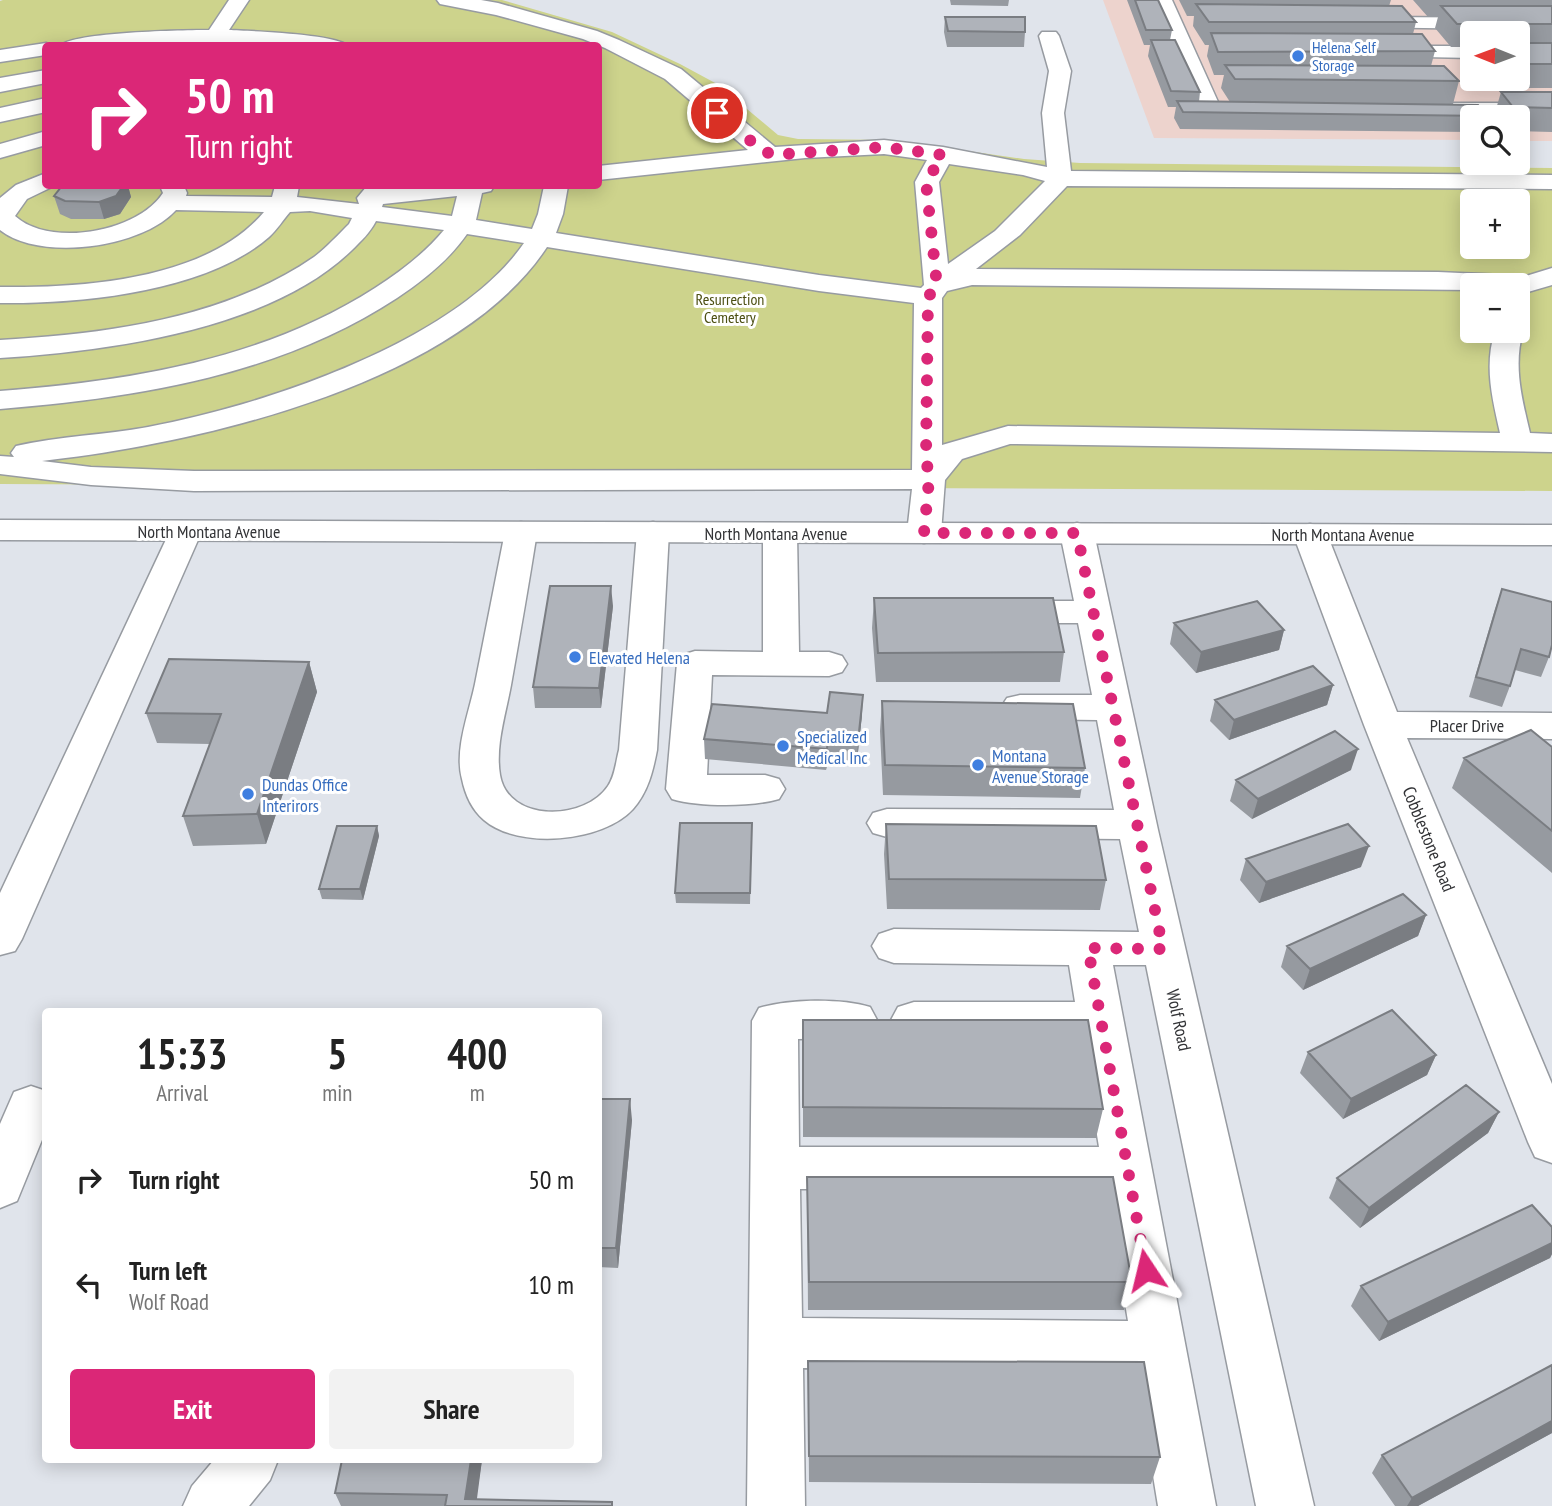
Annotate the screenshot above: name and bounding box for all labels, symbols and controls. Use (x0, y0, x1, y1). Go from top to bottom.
north arrow (1460, 21, 1530, 91)
map controls (1460, 21, 1530, 343)
place label: Helena Self Storage (1312, 37, 1377, 75)
marker: Helena Self Storage (1290, 48, 1306, 64)
text: 50 m (185, 63, 274, 127)
icon: right (70, 70, 161, 161)
pin (687, 83, 747, 143)
icon: arrive (698, 94, 736, 132)
button: search (1460, 105, 1530, 175)
text: Turn right (185, 125, 293, 167)
button: + (1460, 189, 1530, 259)
button: − (1460, 273, 1530, 343)
park label: Resurrection Cemetery (696, 289, 764, 327)
street label: North Montana Avenue (138, 520, 280, 543)
street label: North Montana Avenue (705, 522, 847, 545)
street label: North Montana Avenue (1272, 523, 1414, 546)
place label: Elevated Helena (589, 646, 690, 669)
marker: Elevated Helena (567, 649, 583, 665)
street label: Placer Drive (1430, 714, 1504, 737)
place label: Specialized Medical Inc (797, 725, 868, 769)
marker: Specialized Medical Inc (775, 738, 791, 754)
place label: Montana Avenue Storage (992, 744, 1089, 788)
marker: Montana Avenue Storage (970, 757, 986, 773)
place label: Dundas Office Interirors (262, 773, 348, 817)
street label: Cobblestone Road (1397, 783, 1461, 895)
marker: Dundas Office Interirors (240, 786, 256, 802)
street label: Wolf Road (1161, 987, 1197, 1053)
text: 15:33 (137, 1026, 228, 1081)
text: 5 (327, 1026, 347, 1081)
text: 400 (447, 1026, 507, 1081)
text: Arrival (156, 1078, 208, 1107)
text: min (322, 1078, 352, 1107)
text: m (470, 1078, 485, 1107)
icon: right (70, 1161, 108, 1199)
text: Turn right (129, 1163, 220, 1196)
text: 50 m (528, 1163, 574, 1196)
position arrow (1109, 1233, 1183, 1307)
text: Turn left (129, 1254, 207, 1287)
icon: left (70, 1266, 108, 1304)
text: 10 m (528, 1268, 574, 1301)
text: Wolf Road (129, 1287, 209, 1316)
button: Exit (70, 1369, 315, 1449)
button: Share (329, 1369, 574, 1449)

